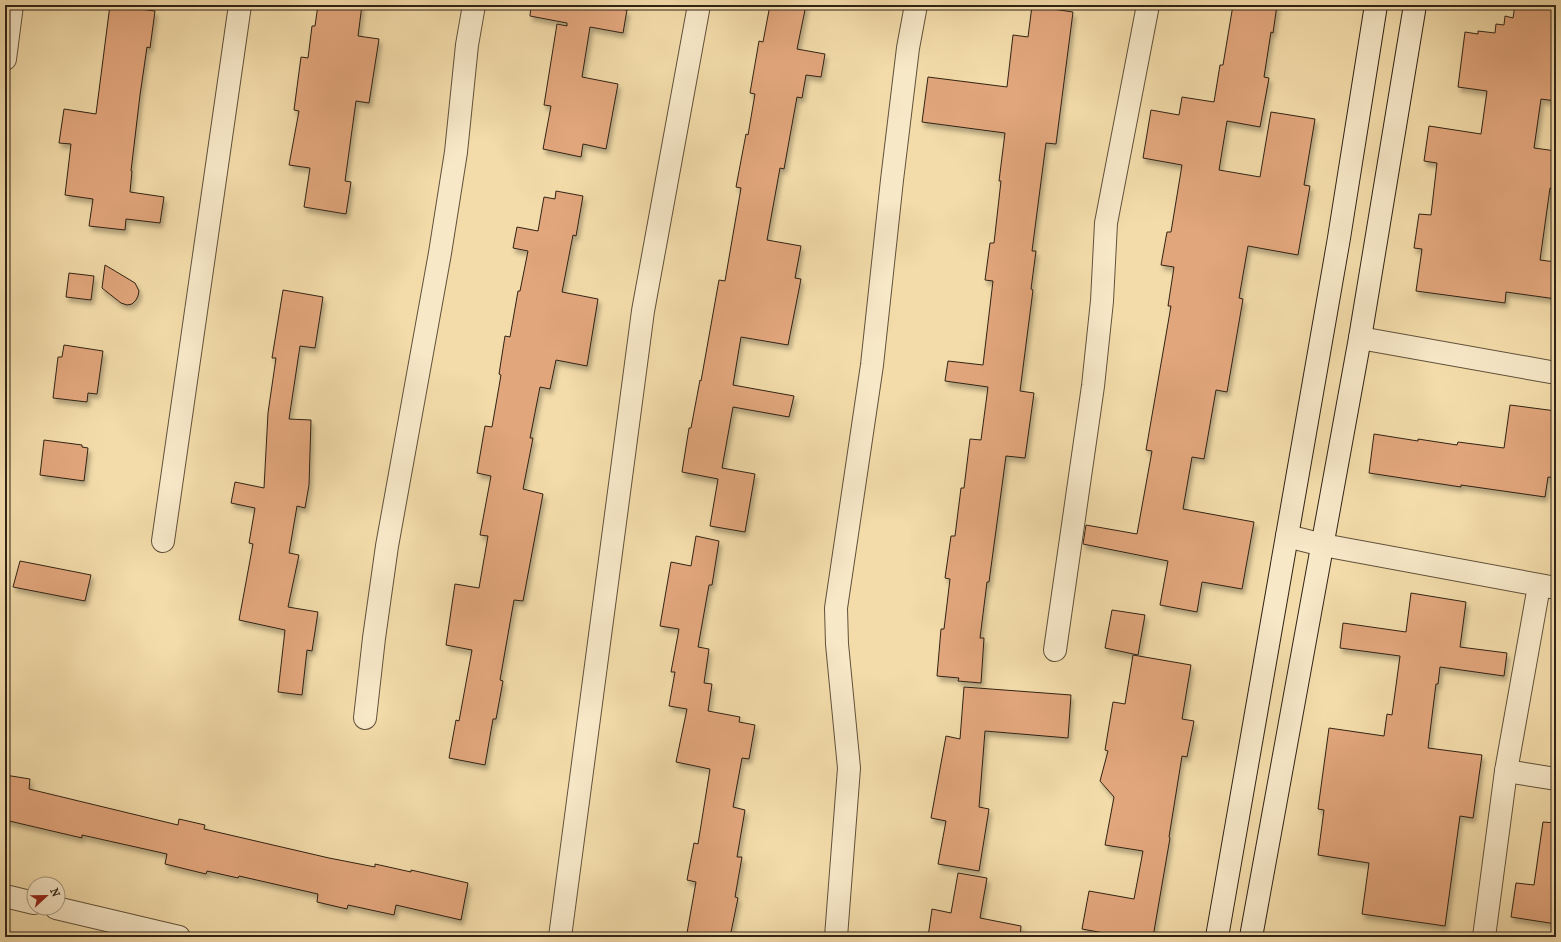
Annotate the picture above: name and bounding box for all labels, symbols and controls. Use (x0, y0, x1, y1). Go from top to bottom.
north arrow (26, 876, 66, 916)
text: N (47, 886, 63, 899)

